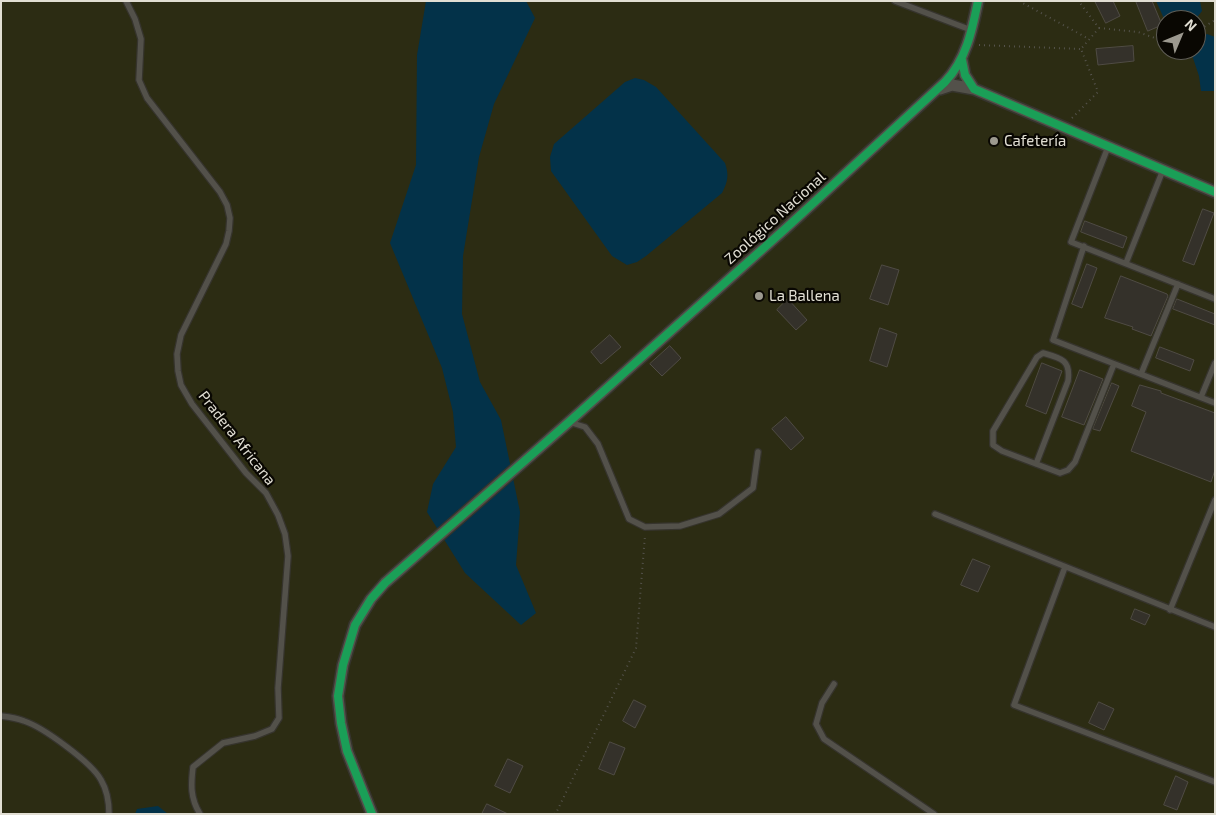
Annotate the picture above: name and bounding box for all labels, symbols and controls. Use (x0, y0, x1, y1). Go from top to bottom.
north arrow (1156, 10, 1206, 60)
text: N (1182, 15, 1201, 34)
place label: Cafetería (1004, 132, 1066, 150)
marker: Cafetería (988, 135, 1000, 147)
street label: Zoológico Nacional (721, 168, 829, 268)
place label: La Ballena (769, 287, 840, 305)
marker: La Ballena (753, 290, 765, 302)
street label: Pradera Africana (195, 387, 279, 489)

